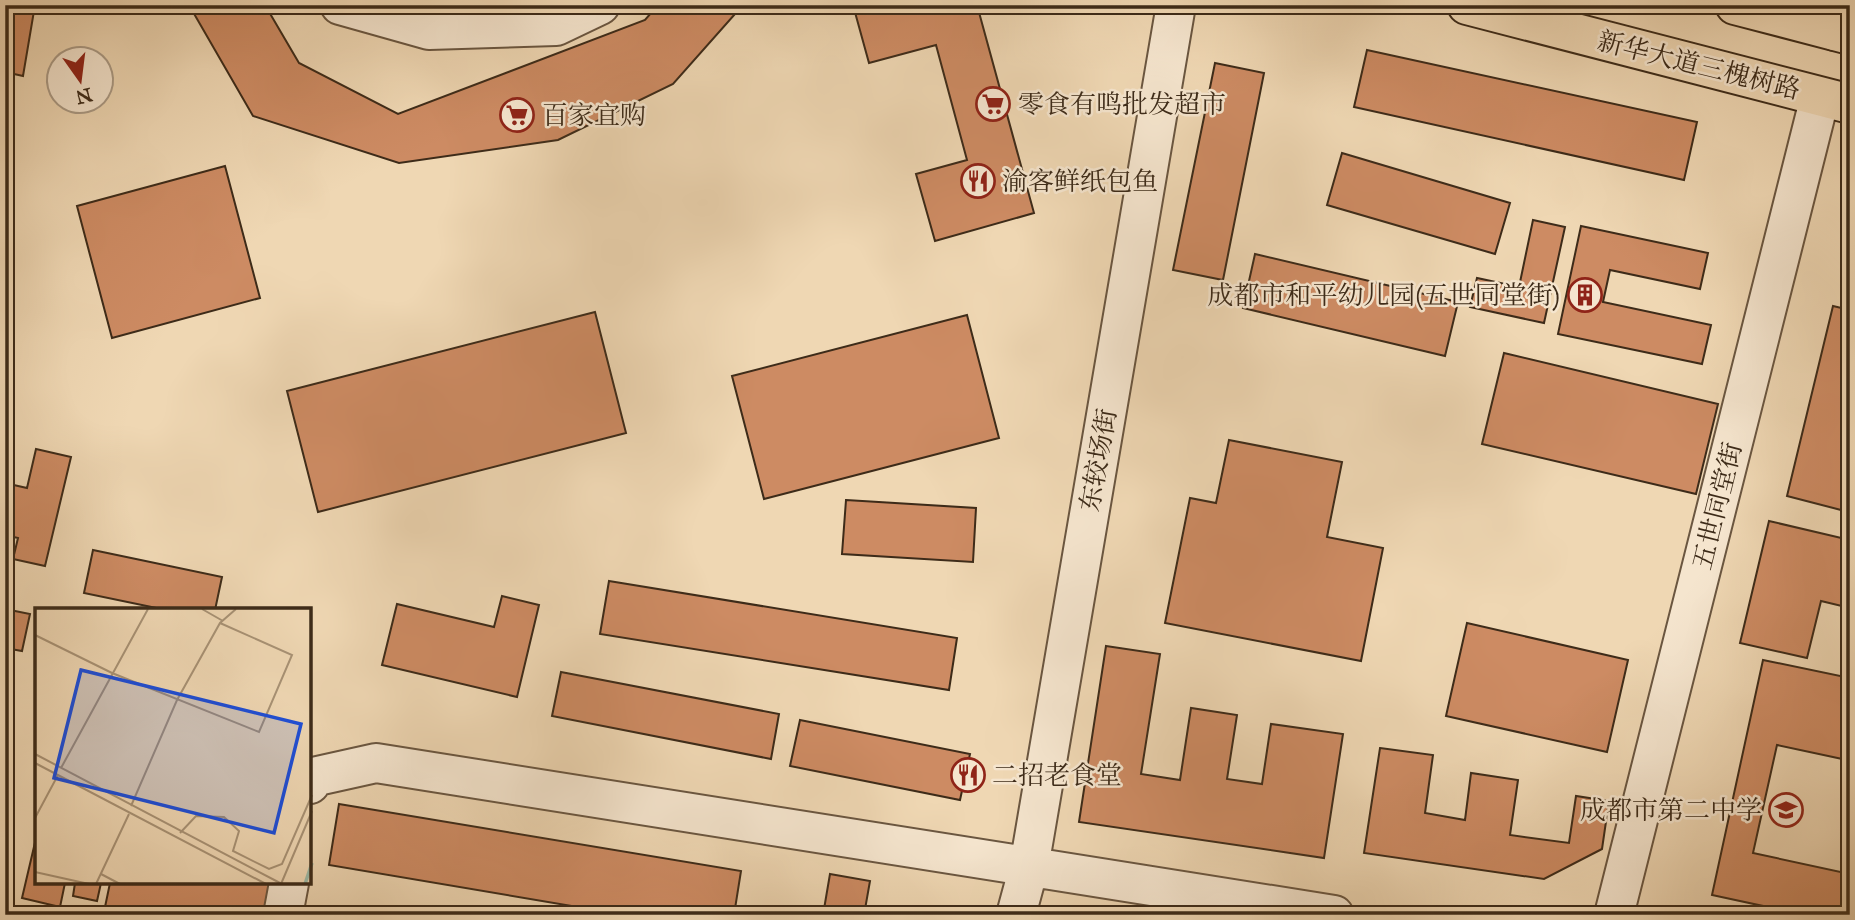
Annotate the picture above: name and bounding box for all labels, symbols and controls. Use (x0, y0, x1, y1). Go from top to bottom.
street label: 新华大道三槐树路 (1594, 24, 1804, 106)
north arrow (46, 46, 116, 116)
text: N (73, 83, 95, 109)
supermarket icon: 零食有鸣批发超市 (974, 85, 1012, 123)
place label: 零食有鸣批发超市 (1018, 88, 1226, 120)
supermarket icon: 百家宜购 (498, 96, 536, 134)
place label: 百家宜购 (542, 99, 646, 131)
restaurant icon: 渝客鲜纸包鱼 (959, 162, 997, 200)
place label: 渝客鲜纸包鱼 (1002, 165, 1158, 197)
building icon: 成都市和平幼儿园(五世同堂街) (1566, 276, 1604, 314)
place label: 成都市和平幼儿园(五世同堂街) (1207, 279, 1560, 311)
street label: 东较场街 (1073, 406, 1123, 514)
street label: 五世同堂街 (1686, 439, 1748, 573)
inset map (35, 608, 312, 885)
restaurant icon: 二招老食堂 (949, 756, 987, 794)
place label: 二招老食堂 (992, 759, 1122, 791)
school or university icon: 成都市第二中学 (1767, 791, 1805, 829)
place label: 成都市第二中学 (1580, 794, 1762, 826)

